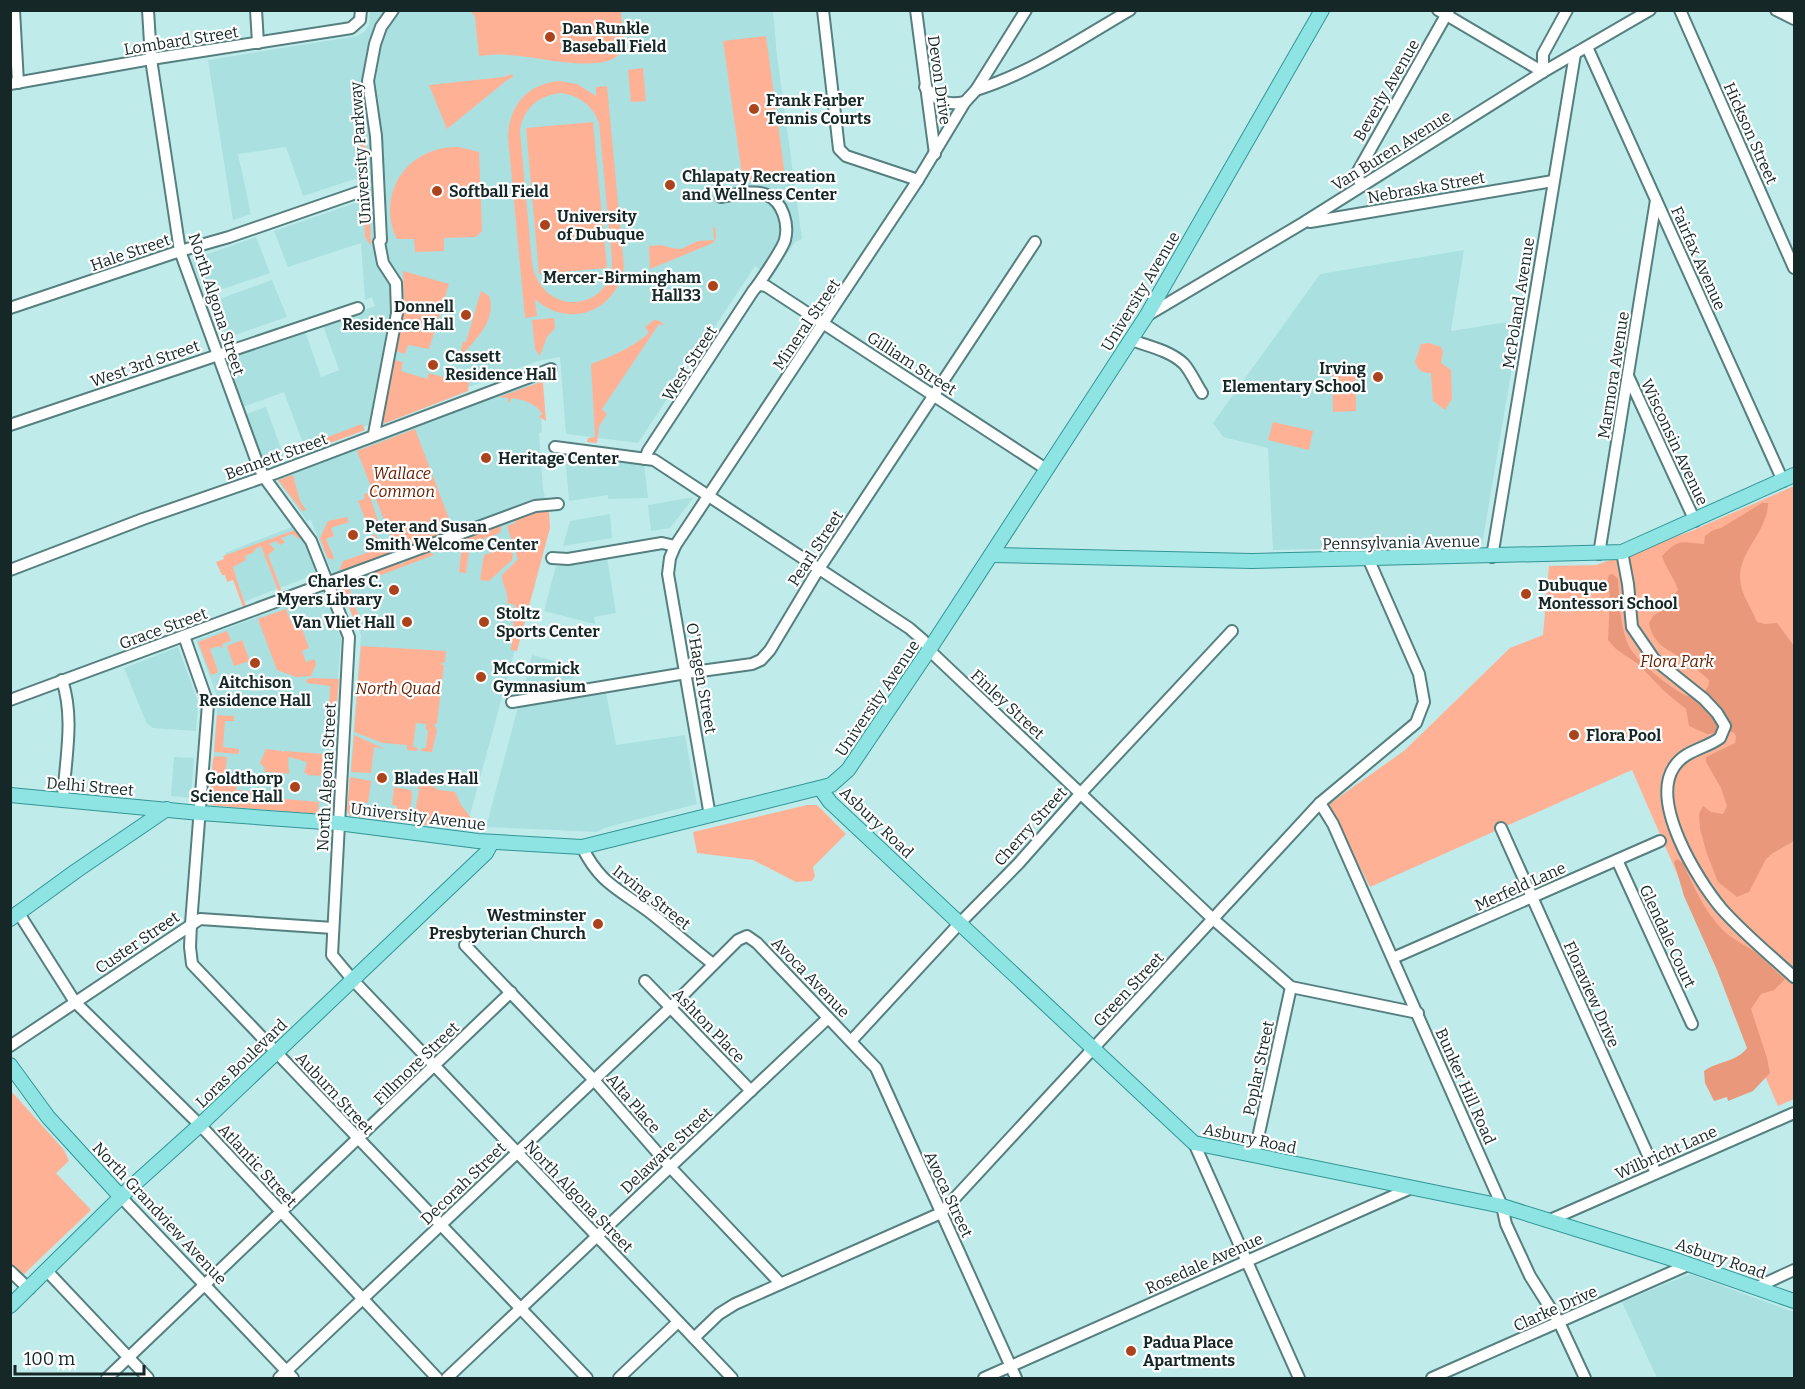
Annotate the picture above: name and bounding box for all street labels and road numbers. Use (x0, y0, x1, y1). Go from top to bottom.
street label: Lombard Street (122, 22, 240, 59)
street label: Devon Drive (924, 34, 955, 126)
street label: Beverly Avenue (1350, 36, 1423, 145)
street label: Hickson Street (1720, 79, 1782, 187)
street label: University Parkway (346, 81, 375, 225)
street label: Van Buren Avenue (1328, 106, 1454, 195)
street label: Nebraska Street (1366, 168, 1487, 207)
street label: Fairfax Avenue (1667, 203, 1730, 313)
street label: University Avenue (1097, 228, 1184, 355)
street label: Hale Street (88, 230, 173, 275)
street label: North Algona Street (185, 231, 249, 378)
street label: McPoland Avenue (1499, 236, 1538, 370)
street label: Mineral Street (769, 275, 844, 374)
street label: Marmora Avenue (1594, 310, 1633, 440)
street label: West Street (658, 322, 721, 404)
street label: Gilliam Street (863, 327, 960, 399)
street label: West 3rd Street (88, 336, 202, 391)
street label: Wisconsin Avenue (1637, 376, 1712, 508)
street label: Bennett Street (222, 429, 330, 484)
street label: Pearl Street (784, 507, 847, 590)
street label: Pennsylvania Avenue (1322, 532, 1480, 553)
street label: Grace Street (117, 604, 210, 653)
street label: O'Hagen Street (682, 621, 721, 735)
street label: University Avenue (831, 636, 923, 760)
street label: Finley Street (967, 666, 1048, 743)
street label: North Algona Street (313, 702, 340, 852)
street label: Delhi Street (45, 773, 135, 800)
street label: Asbury Road (836, 783, 918, 862)
street label: Cherry Street (990, 783, 1071, 870)
street label: University Avenue (349, 799, 487, 834)
street label: Merfeld Lane (1472, 858, 1569, 915)
street label: Irving Street (609, 861, 694, 934)
street label: Glendale Court (1635, 882, 1700, 991)
street label: Custer Street (92, 907, 183, 977)
street label: Avoca Avenue (768, 933, 854, 1021)
street label: Floraview Drive (1560, 938, 1624, 1050)
street label: Green Street (1089, 948, 1168, 1030)
street label: Ashton Place (668, 984, 749, 1066)
street label: Loras Boulevard (192, 1015, 291, 1112)
street label: Fillmore Street (370, 1018, 463, 1109)
street label: Poplar Street (1239, 1019, 1278, 1117)
street label: Bunker Hill Road (1431, 1025, 1500, 1148)
street label: Auburn Street (292, 1048, 378, 1138)
street label: Alta Place (603, 1070, 665, 1137)
street label: Delaware Street (617, 1103, 716, 1198)
street label: Asbury Road (1202, 1119, 1299, 1158)
street label: Atlantic Street (214, 1120, 301, 1211)
street label: Wilbricht Lane (1613, 1122, 1720, 1183)
street label: North Algona Street (520, 1136, 637, 1256)
street label: North Grandview Avenue (89, 1138, 231, 1288)
street label: Decorah Street (417, 1138, 510, 1229)
street label: Avoca Street (920, 1148, 977, 1241)
street label: Rosedale Avenue (1143, 1229, 1266, 1298)
street label: Asbury Road (1673, 1234, 1769, 1283)
street label: Clarke Drive (1510, 1282, 1600, 1335)

